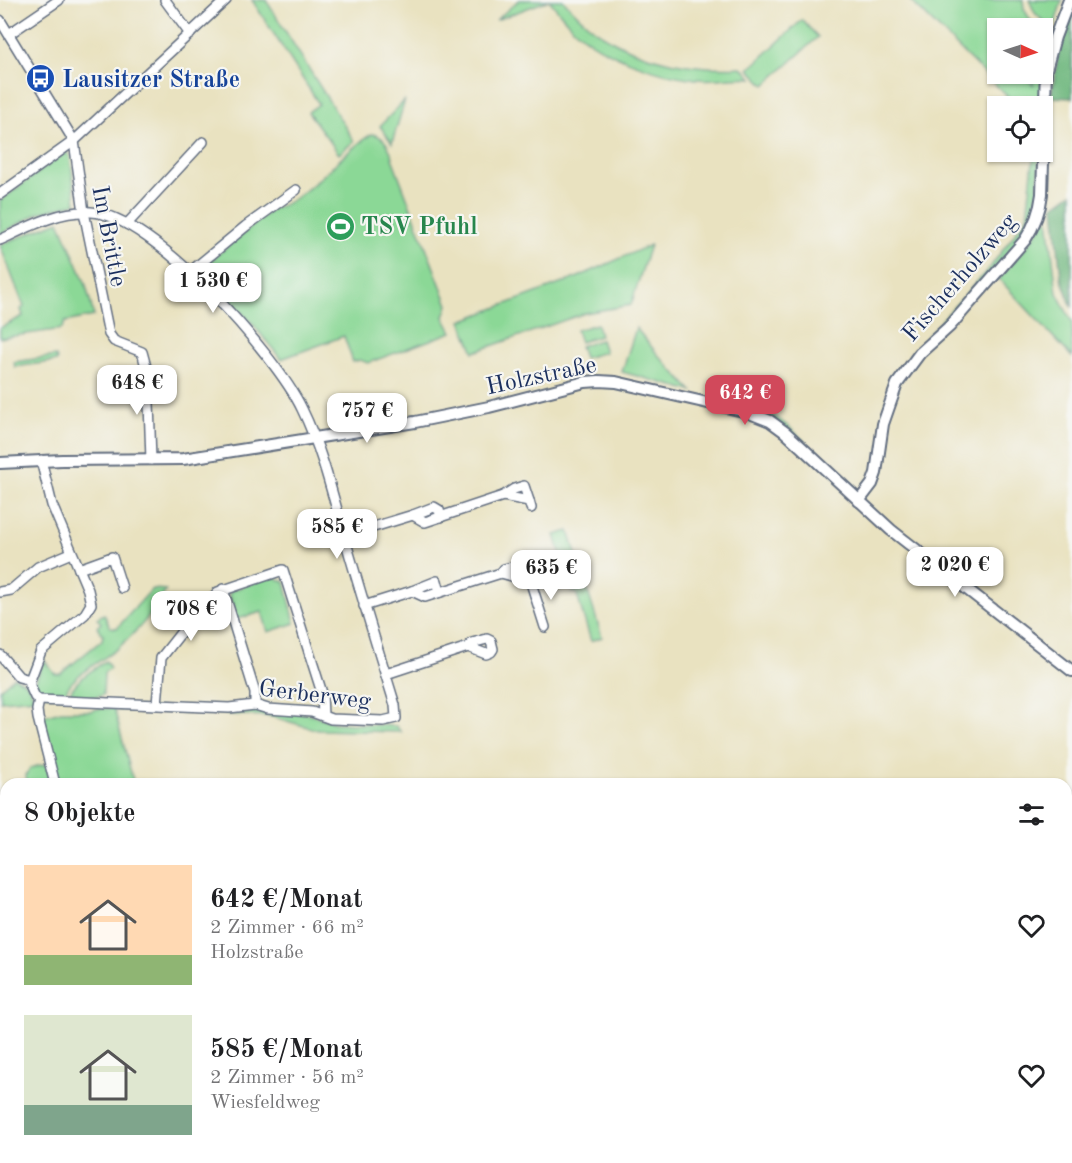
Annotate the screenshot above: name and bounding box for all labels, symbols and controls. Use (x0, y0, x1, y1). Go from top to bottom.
north arrow (987, 18, 1053, 84)
map controls (987, 18, 1053, 162)
bus stop icon: Lausitzer Straße (25, 63, 57, 95)
place label: Lausitzer Straße (62, 69, 240, 93)
button: locate (987, 96, 1053, 162)
street label: Im Brittle (86, 184, 130, 289)
sports icon: TSV Pfuhl (324, 210, 356, 242)
street label: Fischerholzweg (899, 210, 1022, 347)
place label: TSV Pfuhl (361, 216, 478, 240)
pin: 1 530 € (158, 263, 268, 314)
text: 1 530 € (178, 272, 248, 292)
street label: Holzstraße (484, 354, 599, 400)
pin: 648 € (95, 365, 179, 416)
text: 648 € (111, 374, 163, 394)
pin: 642 € (703, 375, 787, 426)
text: 642 € (719, 384, 771, 404)
pin: 757 € (325, 393, 409, 444)
text: 757 € (341, 402, 393, 422)
pin: 585 € (295, 509, 379, 560)
text: 585 € (311, 518, 363, 538)
pin: 2 020 € (900, 547, 1010, 598)
pin: 635 € (509, 550, 593, 601)
text: 2 020 € (920, 556, 990, 576)
text: 635 € (525, 559, 577, 579)
pin: 708 € (149, 591, 233, 642)
text: 708 € (165, 600, 217, 620)
street label: Gerberweg (257, 677, 372, 715)
icon: filters (1015, 798, 1048, 831)
text: 8 Objekte (24, 801, 136, 827)
text: 642 €/Monat (210, 887, 363, 913)
icon: home (72, 889, 144, 961)
icon: heart (1015, 909, 1048, 942)
text: 2 Zimmer · 66 m² (210, 918, 364, 938)
text: Holzstraße (210, 943, 303, 963)
text: 585 €/Monat (210, 1037, 363, 1063)
icon: home (72, 1039, 144, 1111)
icon: heart (1015, 1059, 1048, 1092)
text: 2 Zimmer · 56 m² (210, 1068, 364, 1088)
text: Wiesfeldweg (210, 1093, 320, 1113)

